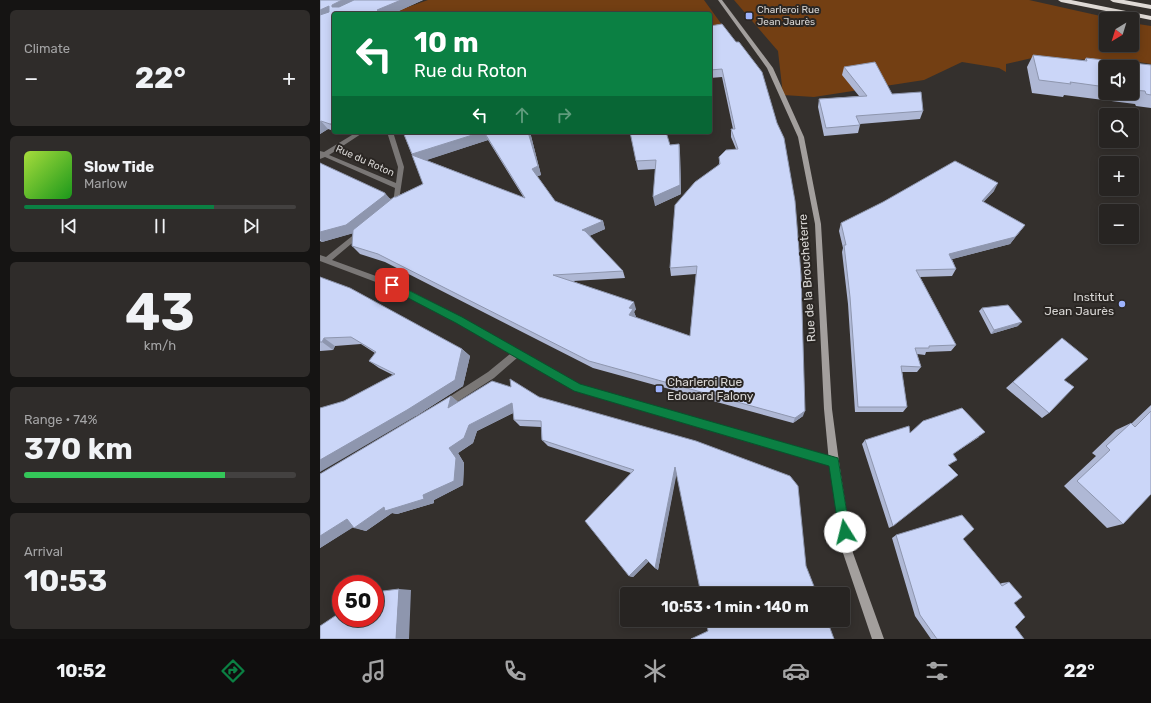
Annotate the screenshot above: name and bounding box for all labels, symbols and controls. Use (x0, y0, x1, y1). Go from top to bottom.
place label: Charleroi Rue Jean Jaurès (757, 4, 820, 28)
marker: Charleroi Rue Jean Jaurès (744, 11, 754, 21)
north arrow (1099, 12, 1139, 52)
map controls (1099, 12, 1139, 244)
text: 10 m (414, 26, 479, 59)
icon: left (348, 28, 400, 80)
text: Climate (24, 41, 70, 56)
text: 22° (135, 60, 186, 96)
text: Rue du Roton (414, 60, 527, 82)
button: sound (1099, 60, 1139, 100)
text: − (24, 65, 38, 92)
text: + (282, 65, 296, 92)
icon: left (469, 104, 491, 126)
icon: ahead (511, 104, 533, 126)
icon: right (553, 104, 575, 126)
button: search (1099, 108, 1139, 148)
street label: Rue du Roton (334, 143, 396, 179)
button: + (1099, 156, 1139, 196)
text: Slow Tide (84, 158, 154, 176)
text: Marlow (84, 176, 127, 191)
button: − (1099, 204, 1139, 244)
street label: Rue de la Broucheterre (796, 213, 818, 343)
icon: previous (58, 215, 80, 237)
icon: pause (149, 215, 171, 237)
icon: next (240, 215, 262, 237)
pin (375, 268, 409, 302)
icon: arrive (381, 274, 403, 296)
text: 43 (125, 281, 195, 343)
place label: Institut Jean Jaurès (1044, 290, 1114, 318)
marker: Institut Jean Jaurès (1117, 299, 1127, 309)
text: km/h (144, 338, 176, 353)
place label: Charleroi Rue Edouard Falony (667, 375, 754, 403)
marker: Charleroi Rue Edouard Falony (654, 384, 664, 394)
text: Range · 74% (24, 412, 97, 427)
text: 370 km (24, 431, 133, 467)
position arrow (824, 511, 866, 553)
text: Arrival (24, 544, 63, 559)
text: 10:53 (24, 563, 107, 599)
speed limit sign: 50 (332, 575, 384, 627)
text: 10:53 · 1 min · 140 m (661, 598, 809, 616)
icon: directions (219, 657, 247, 685)
icon: music (360, 657, 388, 685)
icon: phone (501, 657, 529, 685)
icon: climate (641, 657, 669, 685)
icon: car (782, 657, 810, 685)
icon: filters (923, 657, 951, 685)
text: 10:52 (56, 660, 106, 682)
text: 22° (1064, 660, 1095, 682)

